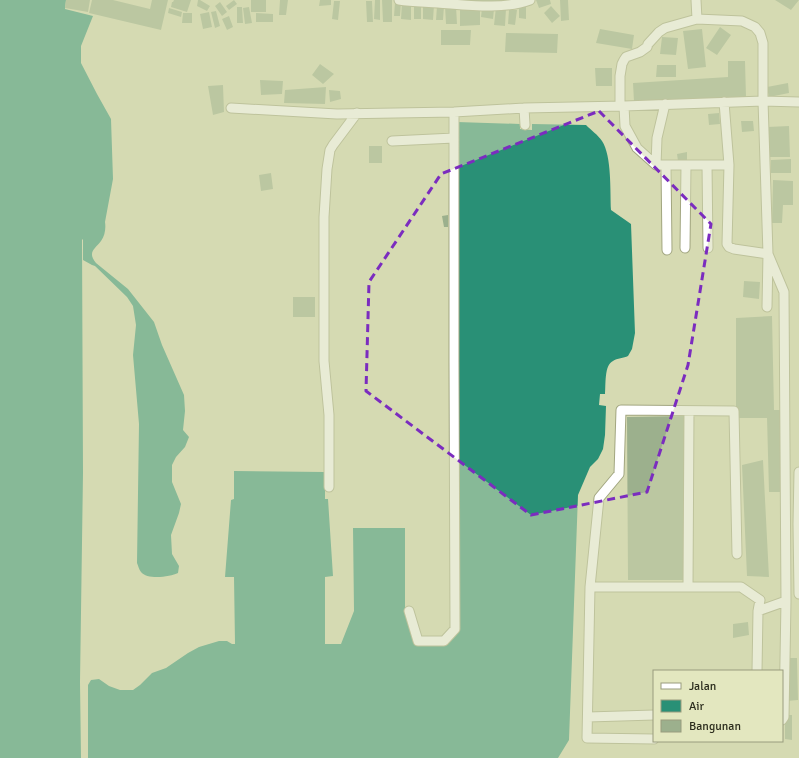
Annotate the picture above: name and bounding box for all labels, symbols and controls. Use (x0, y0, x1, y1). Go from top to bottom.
legend (653, 670, 783, 742)
text: Jalan (689, 679, 716, 694)
text: Air (689, 699, 705, 714)
text: Bangunan (689, 719, 741, 734)

